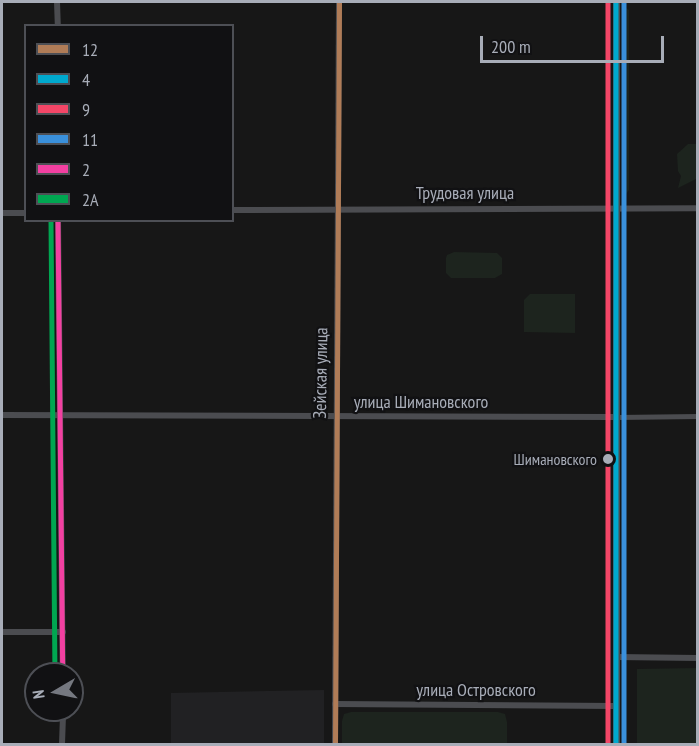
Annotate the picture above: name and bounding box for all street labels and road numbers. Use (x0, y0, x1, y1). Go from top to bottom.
street label: Трудовая улица (416, 182, 514, 204)
street label: Зейская улица (309, 327, 333, 419)
street label: улица Шимановского (354, 391, 488, 413)
street label: улица Островского (416, 679, 536, 701)

